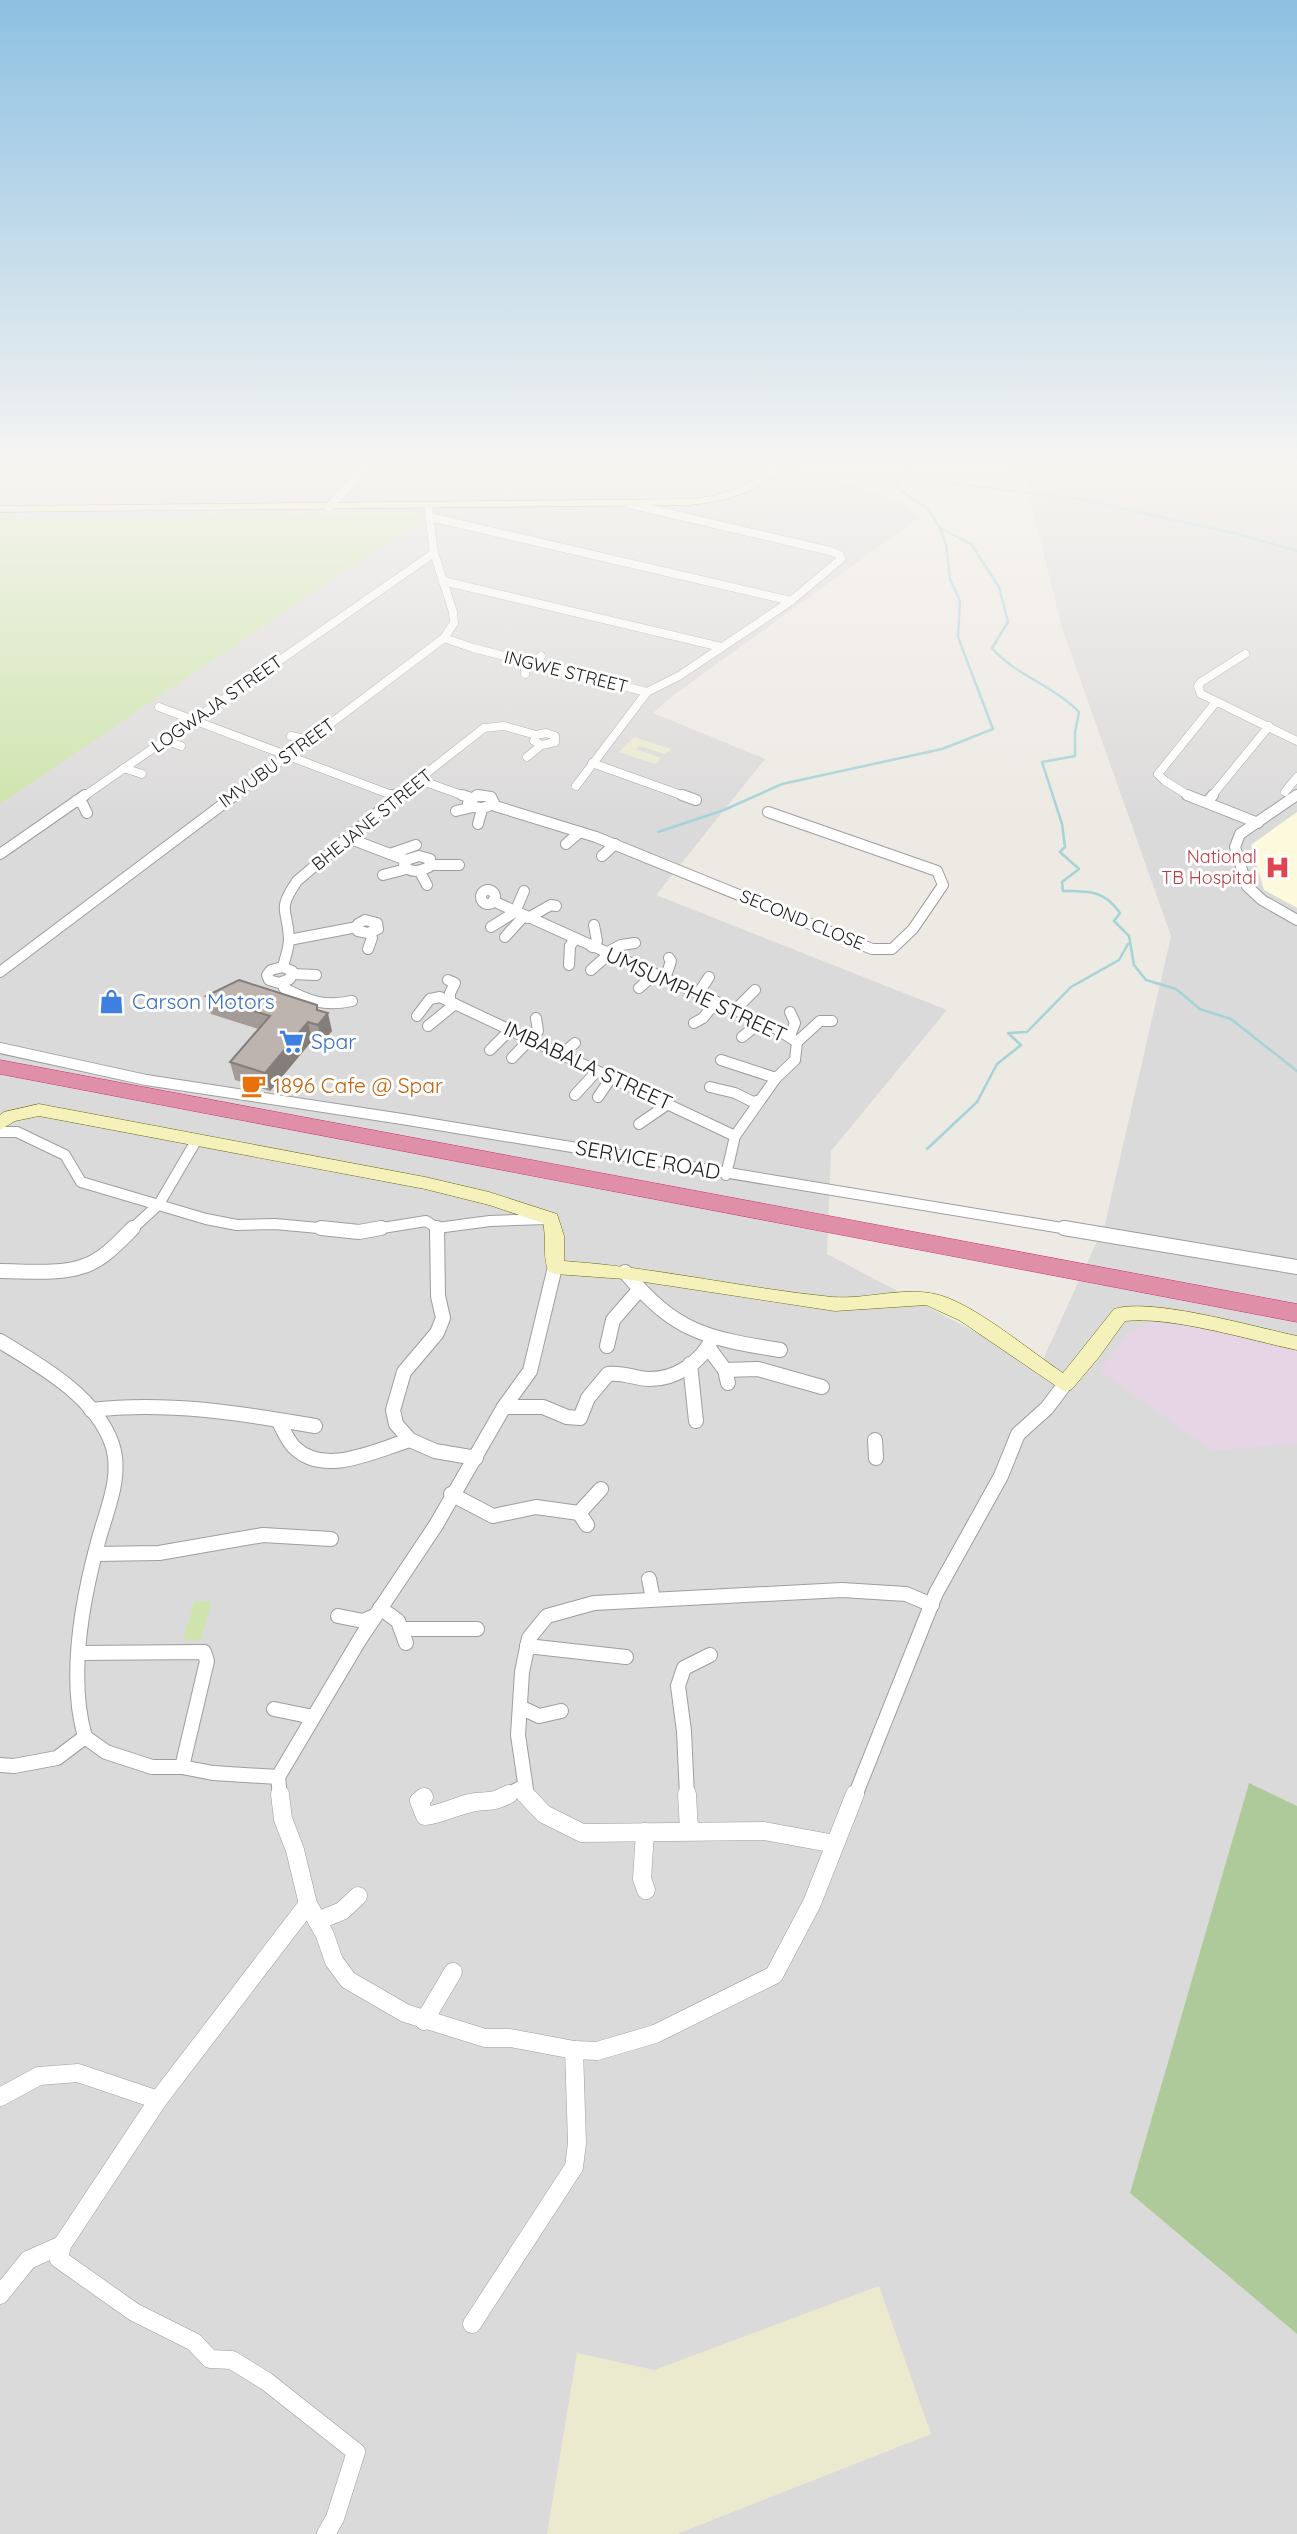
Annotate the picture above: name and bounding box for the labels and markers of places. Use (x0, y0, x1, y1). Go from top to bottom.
place label: National TB Hospital (1161, 845, 1257, 889)
hospital icon: National TB Hospital (1263, 853, 1291, 881)
shop icon: Carson Motors (98, 988, 126, 1016)
place label: Carson Motors (132, 988, 275, 1014)
supermarket icon: Spar (277, 1028, 305, 1056)
place label: Spar (311, 1028, 356, 1054)
cafe icon: 1896 Cafe @ Spar (239, 1072, 267, 1100)
place label: 1896 Cafe @ Spar (273, 1072, 443, 1098)

